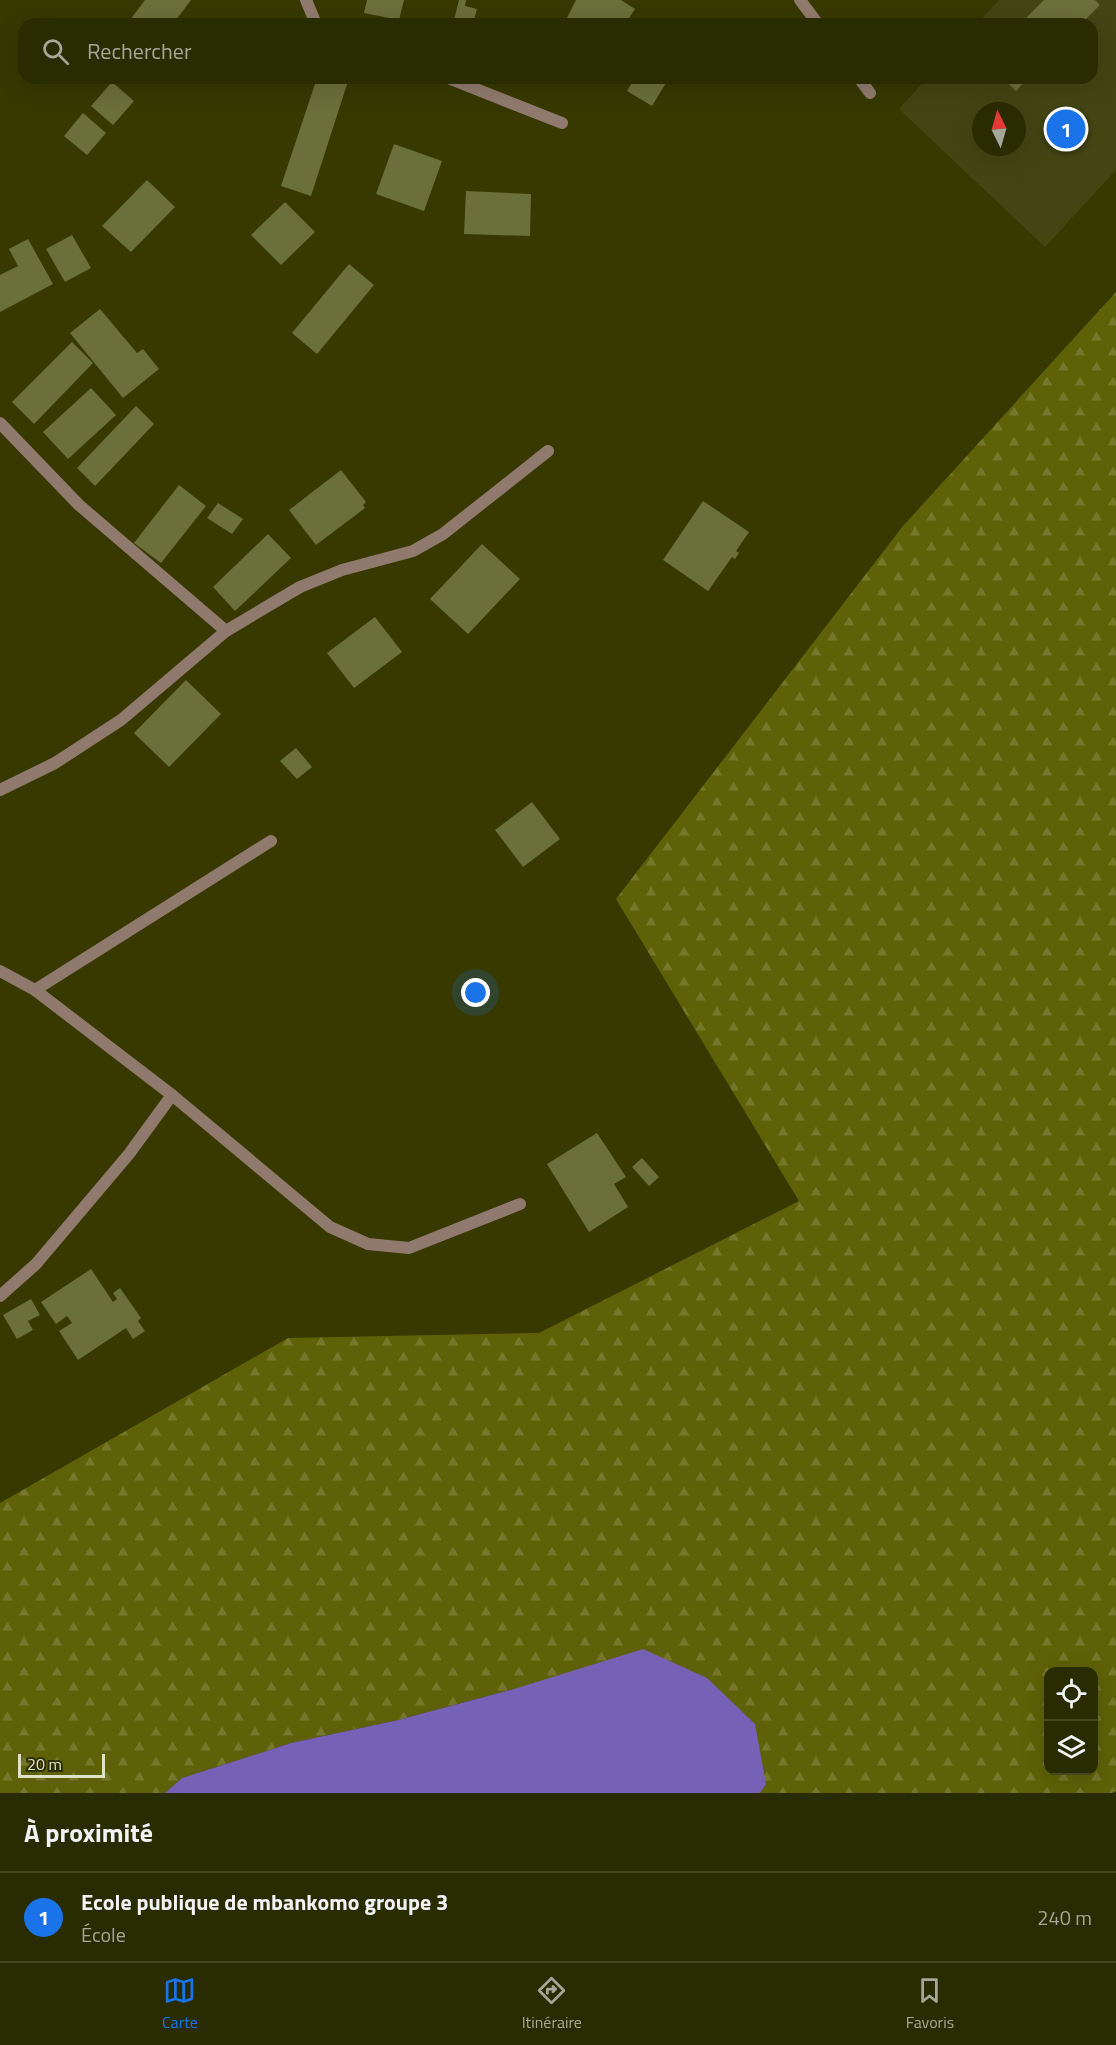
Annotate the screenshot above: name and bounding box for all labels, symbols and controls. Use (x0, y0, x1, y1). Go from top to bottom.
search box (18, 18, 1098, 84)
text: Rechercher (87, 34, 192, 68)
icon: search (39, 35, 72, 68)
north arrow (972, 102, 1026, 156)
pin: 1 (1046, 106, 1086, 152)
your location (461, 978, 490, 1007)
map controls (1044, 1667, 1098, 1775)
button: locate (1044, 1667, 1098, 1721)
button: layers (1044, 1721, 1098, 1775)
scale bar (18, 1751, 105, 1778)
text: 20 m (27, 1752, 62, 1776)
text: À proximité (24, 1813, 153, 1852)
text: Ecole publique de mbankomo groupe 3 (81, 1885, 448, 1919)
text: 1 (38, 1902, 49, 1933)
text: 240 m (1037, 1902, 1092, 1933)
text: École (81, 1919, 126, 1950)
tab: Carte (162, 1974, 198, 2034)
tab: Itinéraire (522, 1974, 582, 2034)
tab: Favoris (906, 1974, 954, 2034)

